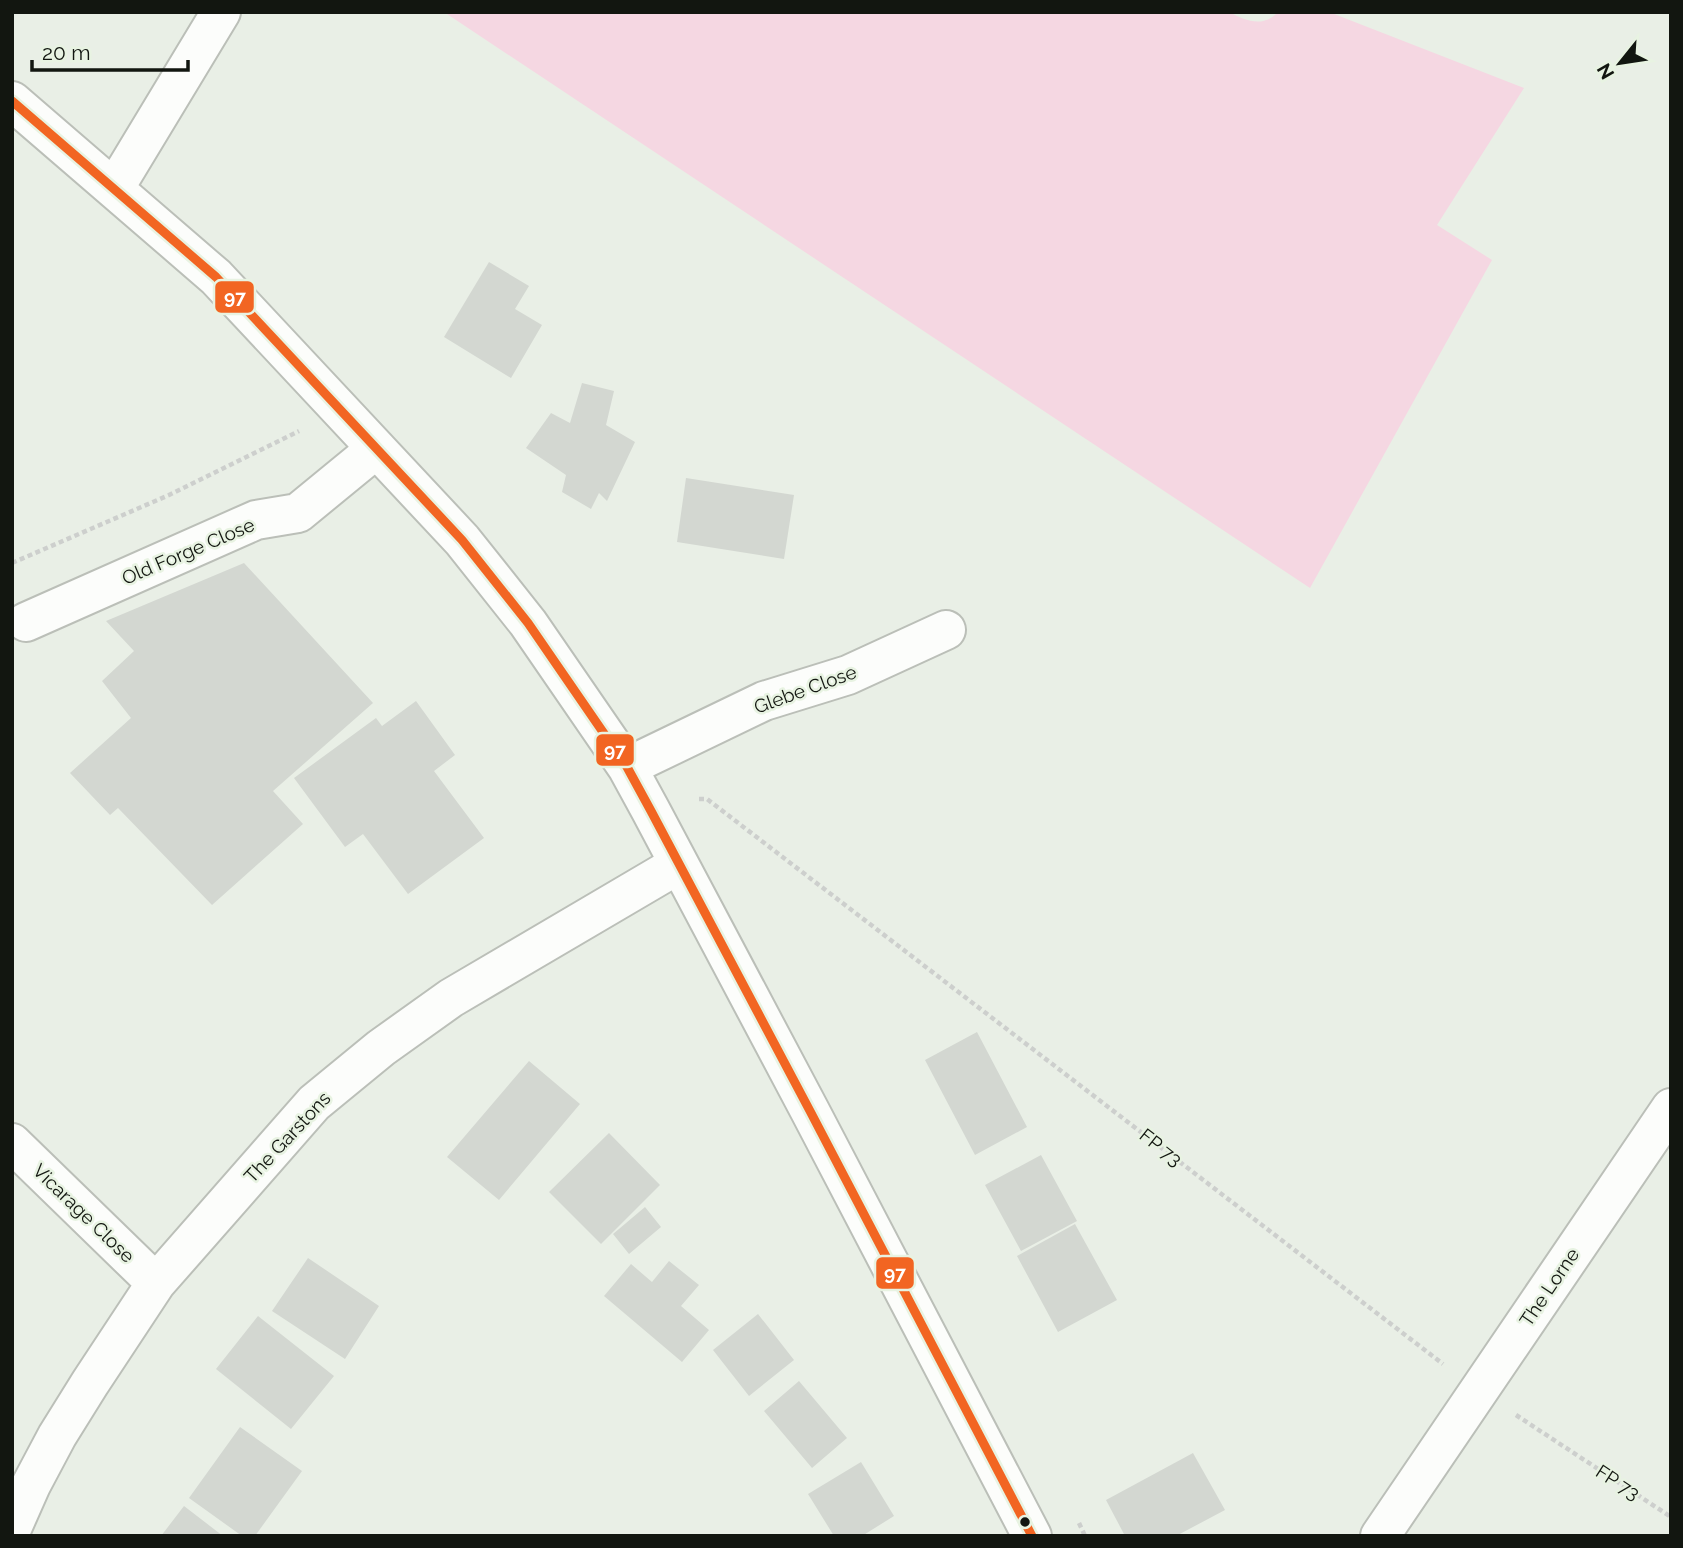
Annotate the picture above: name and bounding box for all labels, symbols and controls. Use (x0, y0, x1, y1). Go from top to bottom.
scale bar (32, 28, 187, 72)
north arrow (1585, 28, 1655, 98)
text: 20 m (42, 40, 90, 65)
text: N (1592, 60, 1618, 83)
line badge: 97 (214, 280, 255, 314)
text: 97 (224, 286, 246, 308)
street label: Old Forge Close (118, 513, 258, 589)
street label: Glebe Close (751, 660, 859, 718)
line badge: 97 (595, 733, 635, 767)
text: 97 (604, 739, 626, 761)
street label: The Garstons (239, 1087, 335, 1187)
street label: FP 73 (1135, 1124, 1187, 1170)
street label: Vicarage Close (29, 1159, 139, 1267)
street label: The Lorne (1515, 1244, 1583, 1330)
line badge: 97 (875, 1256, 915, 1290)
text: 97 (884, 1262, 906, 1284)
street label: FP 73 (1592, 1460, 1644, 1504)
unlabelled marker (1018, 1515, 1032, 1529)

